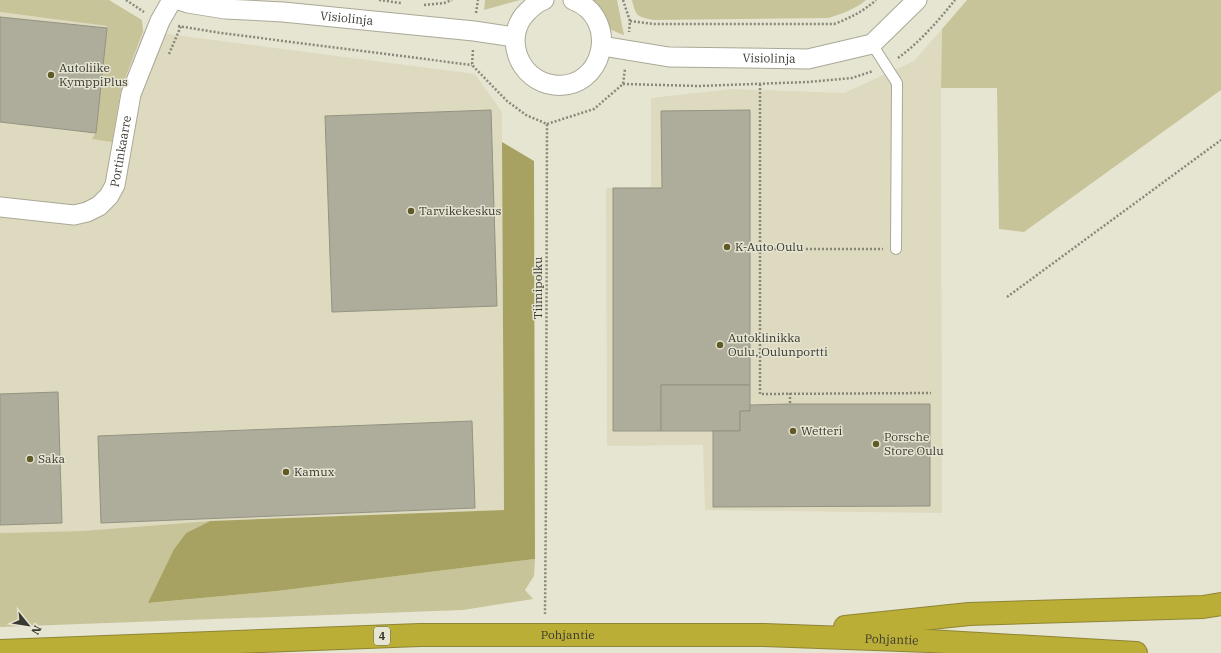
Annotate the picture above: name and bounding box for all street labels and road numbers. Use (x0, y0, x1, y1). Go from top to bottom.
street label: Visiolinja (319, 8, 374, 28)
street label: Visiolinja (742, 50, 796, 66)
street label: Portinkaarre (107, 114, 134, 188)
street label: Tiimipolku (530, 256, 545, 319)
road number: 4 (374, 627, 390, 645)
street label: Pohjantie (541, 627, 595, 642)
street label: Pohjantie (864, 631, 919, 648)

